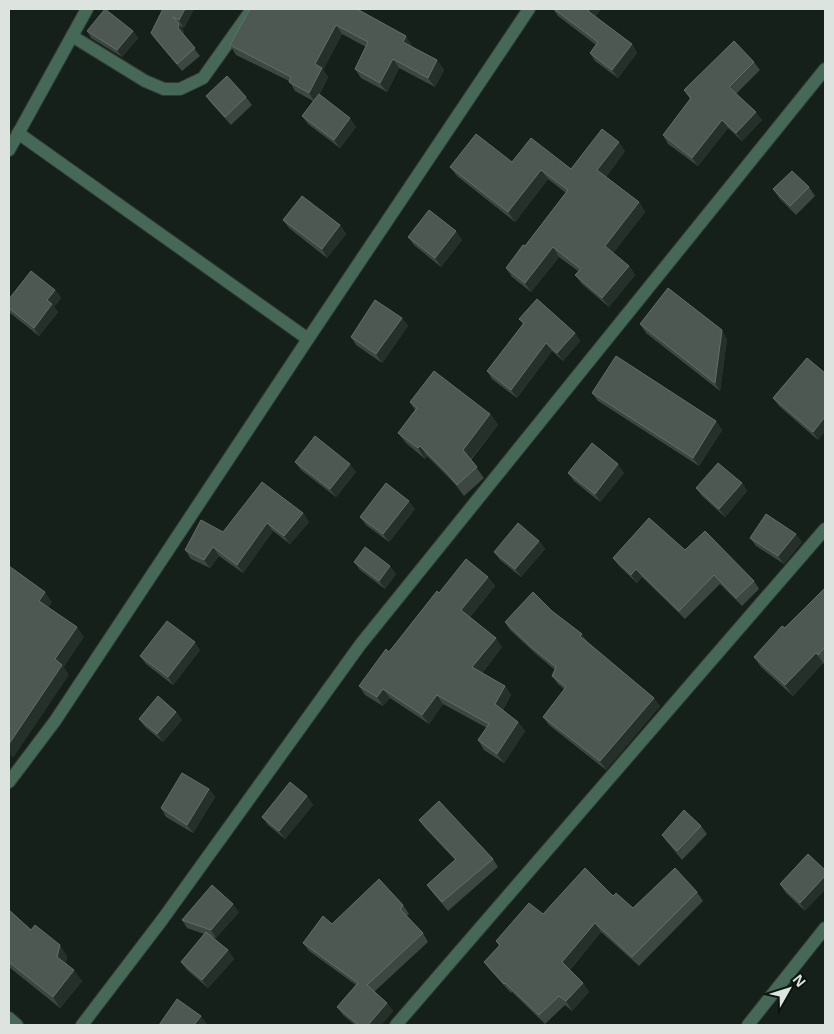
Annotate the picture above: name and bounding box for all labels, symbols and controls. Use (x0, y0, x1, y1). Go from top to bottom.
north arrow (764, 964, 814, 1014)
text: N (789, 970, 810, 991)

